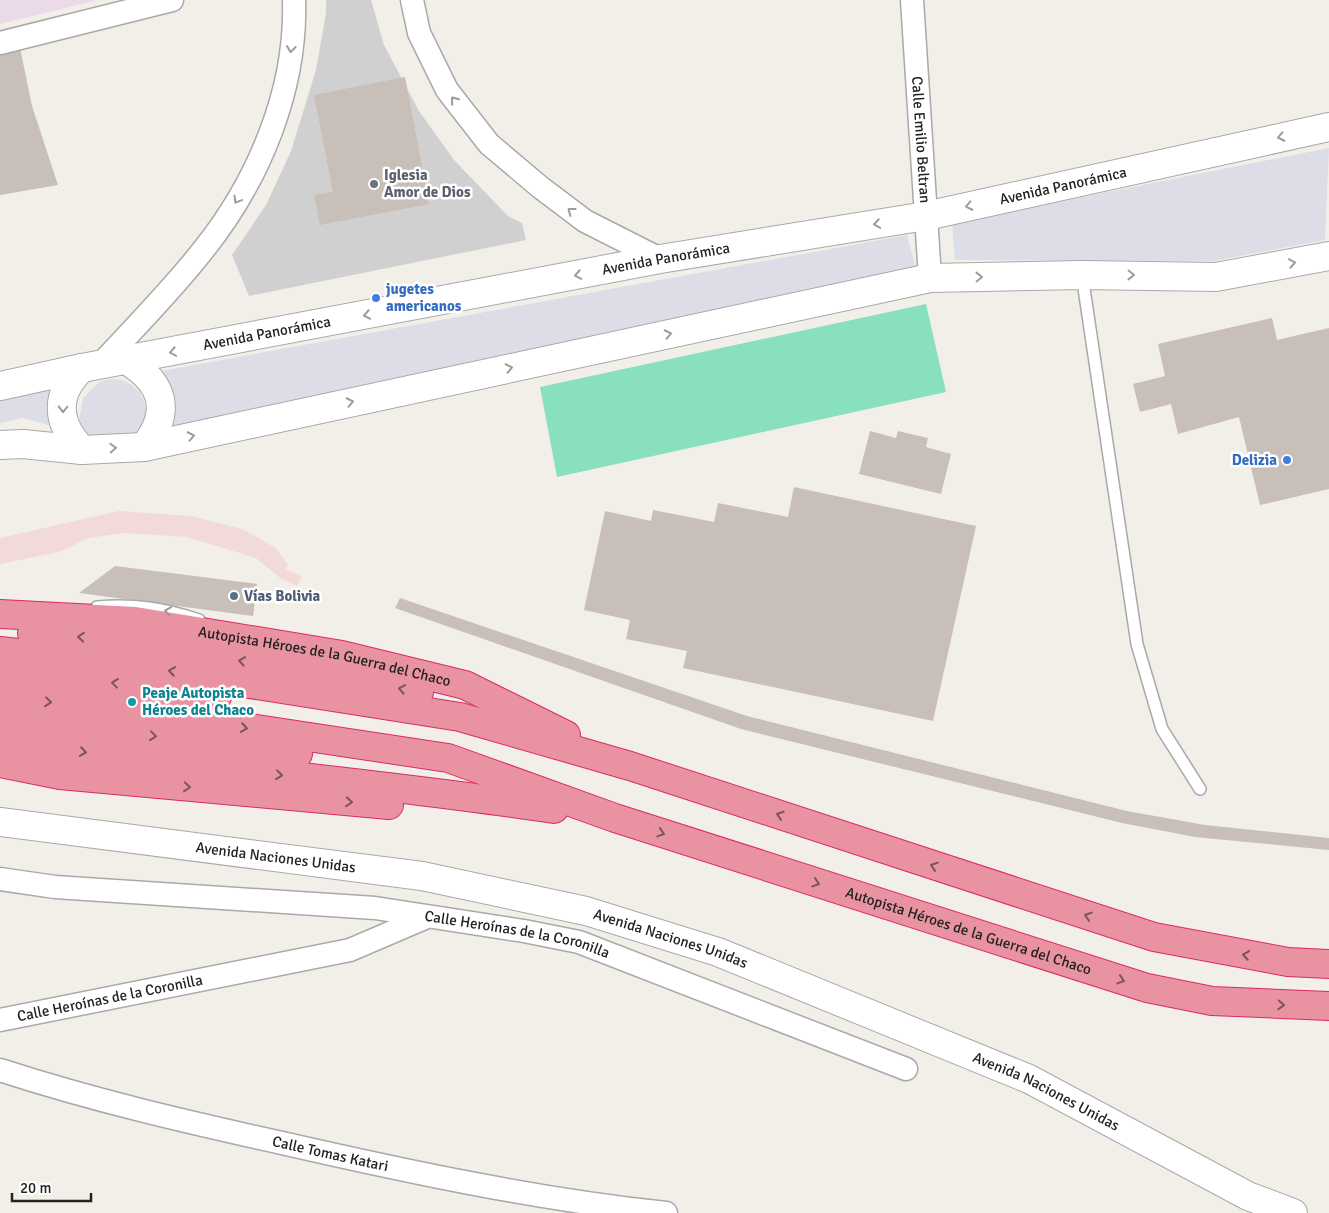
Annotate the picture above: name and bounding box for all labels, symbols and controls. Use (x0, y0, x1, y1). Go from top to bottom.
one-way arrow (286, 45, 297, 53)
street label: Calle Emilio Beltran (908, 76, 934, 204)
one-way arrow (451, 96, 460, 105)
one-way arrow (1277, 132, 1286, 142)
street label: Avenida Panorámica (998, 163, 1128, 209)
place label: Iglesia Amor de Dios (384, 166, 471, 201)
marker: Iglesia Amor de Dios (368, 178, 380, 190)
one-way arrow (234, 195, 244, 204)
one-way arrow (964, 200, 973, 211)
one-way arrow (567, 208, 577, 217)
one-way arrow (873, 218, 881, 229)
street label: Avenida Panorámica (600, 239, 731, 279)
one-way arrow (1288, 258, 1296, 268)
one-way arrow (573, 269, 582, 279)
one-way arrow (1127, 270, 1135, 281)
one-way arrow (976, 272, 983, 282)
place label: jugetes americanos (386, 280, 462, 315)
marker: jugetes americanos (370, 292, 382, 304)
one-way arrow (362, 310, 371, 320)
street label: Avenida Panorámica (201, 312, 332, 354)
one-way arrow (664, 330, 673, 340)
one-way arrow (168, 347, 177, 357)
one-way arrow (505, 364, 514, 374)
one-way arrow (346, 398, 355, 408)
one-way arrow (58, 406, 68, 413)
one-way arrow (187, 432, 196, 442)
one-way arrow (109, 443, 117, 454)
place label: Delizia (1232, 451, 1277, 469)
marker: Delizia (1281, 454, 1293, 466)
place label: Vías Bolivia (244, 587, 320, 605)
marker: Vías Bolivia (228, 590, 240, 602)
one-way arrow (164, 607, 173, 617)
street label: Autopista Héroes de la Guerra del Chaco (197, 623, 453, 690)
one-way arrow (77, 632, 85, 643)
one-way arrow (238, 656, 246, 666)
one-way arrow (167, 667, 176, 677)
one-way arrow (111, 678, 119, 689)
place label: Peaje Autopista Héroes del Chaco (142, 684, 254, 719)
one-way arrow (398, 684, 407, 694)
one-way arrow (45, 696, 53, 707)
marker: Peaje Autopista Héroes del Chaco (126, 696, 138, 708)
one-way arrow (240, 722, 249, 732)
one-way arrow (149, 730, 157, 741)
one-way arrow (79, 746, 87, 757)
one-way arrow (275, 769, 283, 780)
one-way arrow (183, 781, 191, 792)
one-way arrow (345, 796, 353, 807)
one-way arrow (776, 811, 784, 821)
one-way arrow (656, 828, 665, 838)
street label: Avenida Naciones Unidas (195, 838, 357, 876)
one-way arrow (930, 861, 939, 871)
one-way arrow (811, 877, 820, 887)
street label: Autopista Héroes de la Guerra del Chaco (843, 883, 1094, 979)
street label: Avenida Naciones Unidas (591, 905, 751, 972)
street label: Calle Heroínas de la Coronilla (423, 907, 612, 962)
one-way arrow (1085, 912, 1093, 922)
one-way arrow (1241, 951, 1250, 961)
street label: Calle Heroínas de la Coronilla (15, 971, 204, 1025)
one-way arrow (1116, 975, 1124, 985)
one-way arrow (1277, 1000, 1285, 1011)
street label: Avenida Naciones Unidas (970, 1048, 1123, 1135)
street label: Calle Tomas Katari (271, 1132, 390, 1175)
scale bar (12, 1170, 91, 1202)
text: 20 m (20, 1179, 51, 1197)

